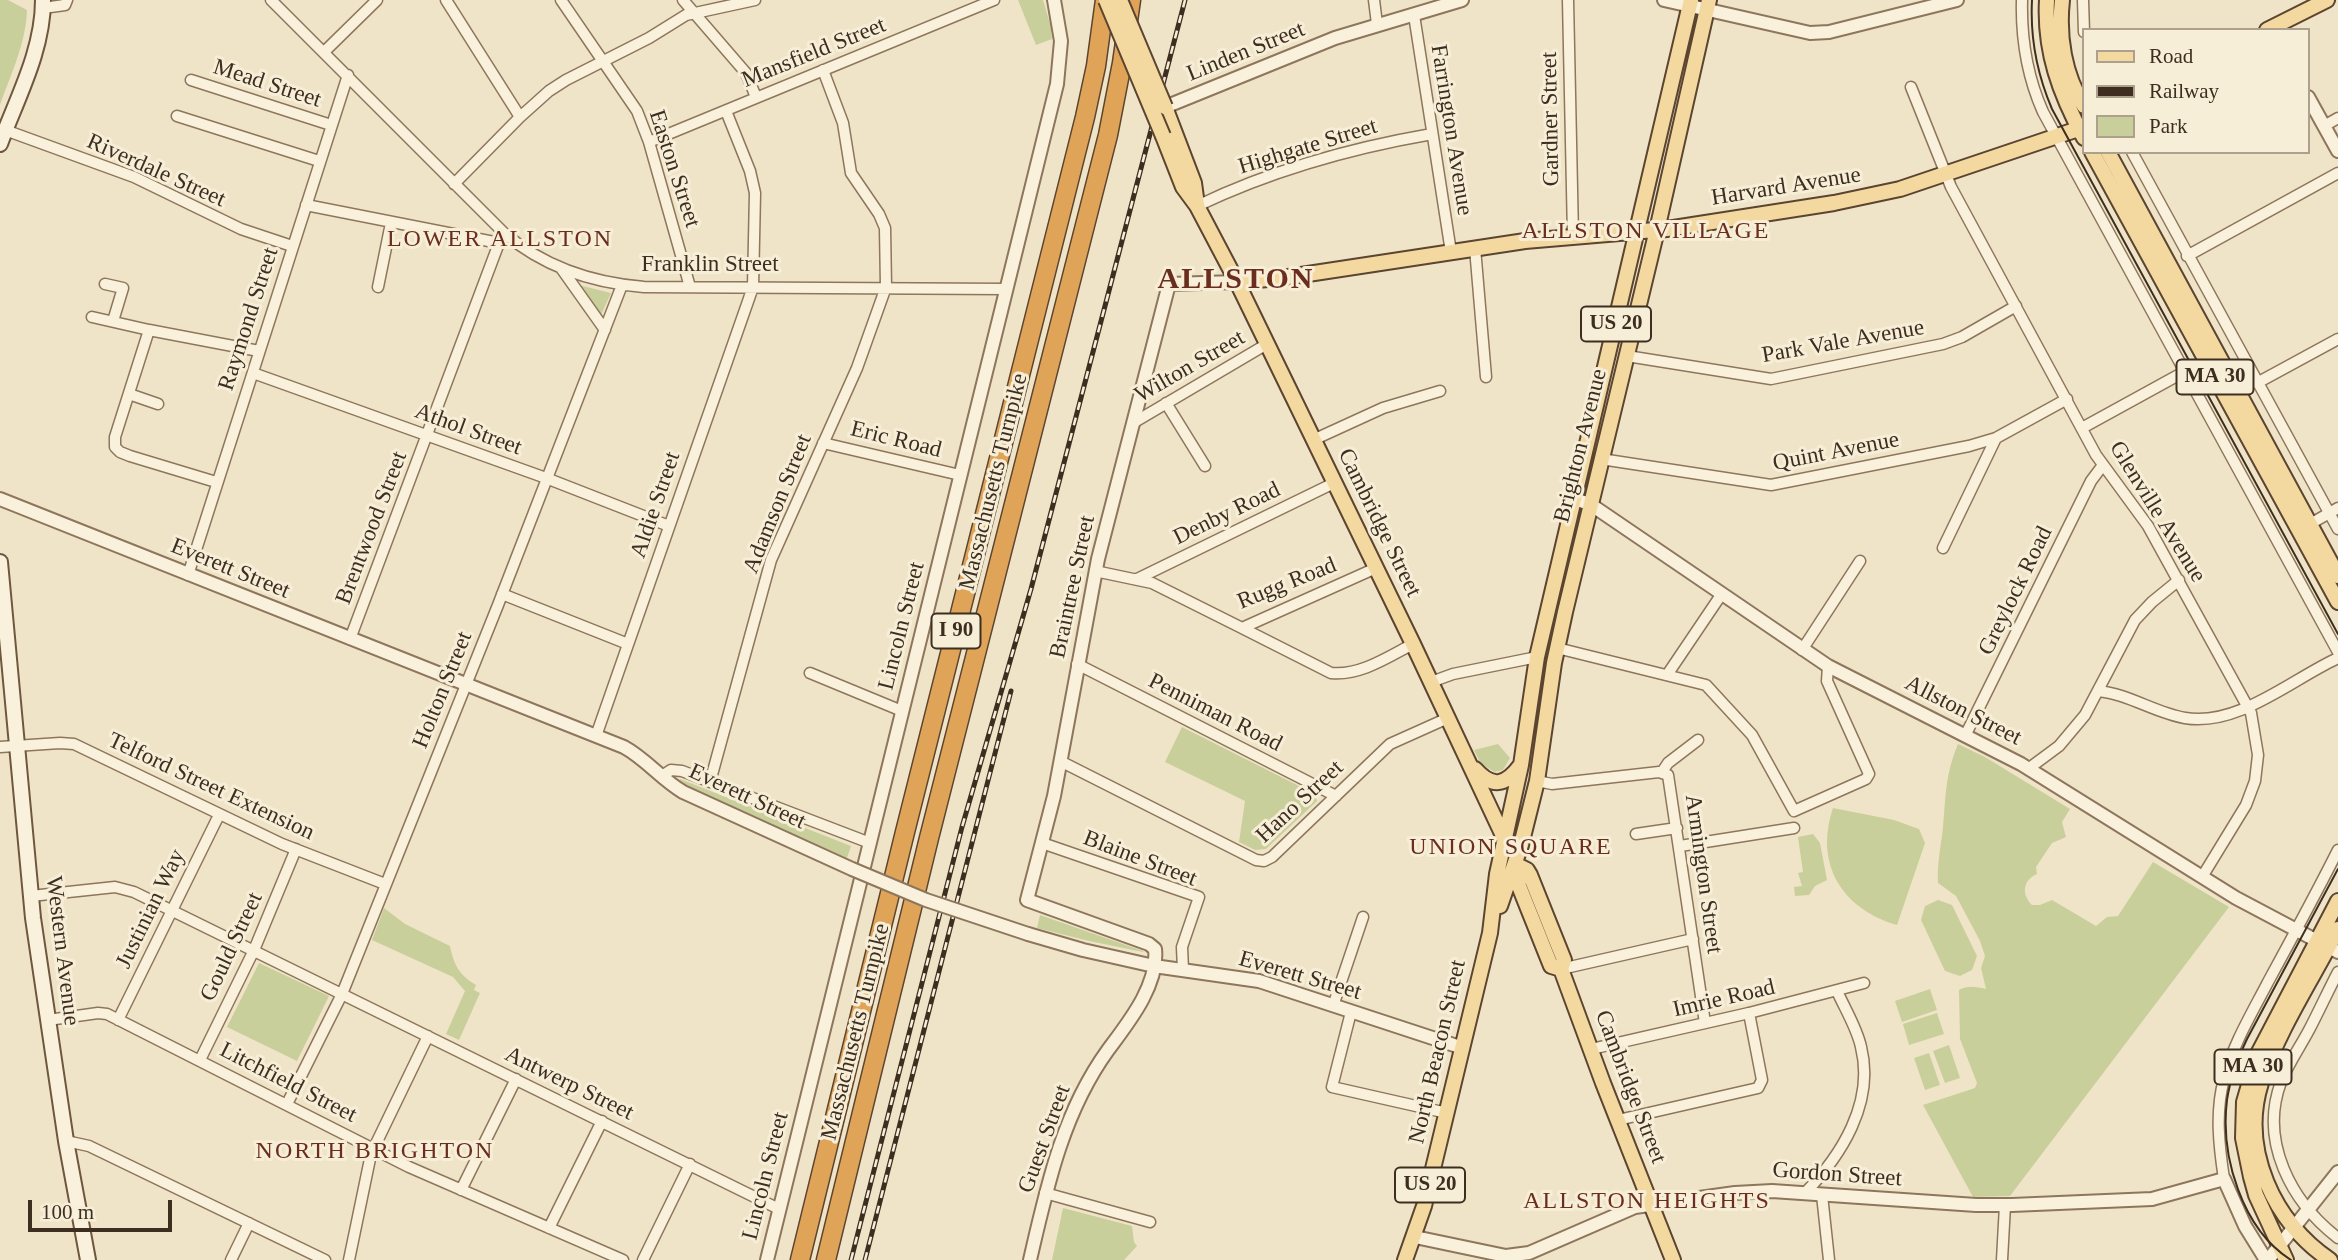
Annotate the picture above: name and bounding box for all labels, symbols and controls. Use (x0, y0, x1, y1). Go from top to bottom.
street label: Mansfield Street (738, 12, 890, 94)
street label: Linden Street (1183, 16, 1309, 88)
legend (2082, 28, 2310, 154)
street label: Farrington Avenue (1424, 43, 1478, 217)
text: Road (2149, 44, 2193, 68)
street label: Gardner Street (1536, 51, 1566, 187)
street label: Mead Street (210, 54, 324, 114)
text: Railway (2149, 79, 2219, 103)
street label: Easton Street (642, 107, 706, 231)
street label: Highgate Street (1235, 113, 1381, 181)
text: Park (2149, 114, 2188, 138)
street label: Riverdale Street (82, 128, 230, 214)
street label: Harvard Avenue (1709, 162, 1863, 212)
district label: ALLSTON VILLAGE (1523, 218, 1769, 246)
district label: LOWER ALLSTON (389, 226, 611, 254)
street label: Raymond Street (213, 244, 285, 394)
street label: Franklin Street (641, 251, 779, 279)
district label: ALLSTON (1158, 262, 1314, 298)
road number: US 20 (1581, 306, 1651, 342)
street label: Park Vale Avenue (1760, 314, 1926, 370)
street label: Wilton Street (1130, 324, 1250, 410)
road number: MA 30 (2176, 360, 2254, 394)
street label: Brighton Avenue (1549, 366, 1613, 526)
street label: Massachusetts Turnpike (954, 371, 1034, 593)
street label: Athol Street (411, 398, 525, 462)
street label: Eric Road (848, 415, 944, 465)
street label: Quint Avenue (1771, 426, 1901, 478)
street label: Adamson Street (738, 430, 818, 578)
street label: Glenville Avenue (2103, 436, 2211, 588)
street label: Cambridge Street (1331, 444, 1427, 602)
street label: Brentwood Street (330, 448, 414, 608)
street label: Aldie Street (625, 448, 687, 562)
street label: Denby Road (1169, 476, 1285, 552)
street label: Braintree Street (1044, 513, 1102, 661)
street label: Greylock Road (1973, 522, 2059, 660)
street label: Everett Street (167, 533, 293, 605)
street label: Rugg Road (1234, 552, 1340, 616)
street label: Lincoln Street (873, 559, 931, 693)
road number: I 90 (932, 614, 981, 648)
street label: Holton Street (407, 628, 479, 752)
street label: Penniman Road (1144, 667, 1286, 759)
street label: Allston Street (1900, 670, 2026, 752)
street label: Telford Street Extension (103, 727, 319, 847)
street label: Hano Street (1251, 755, 1349, 849)
street label: Everett Street (684, 758, 810, 836)
street label: Armington Street (1678, 793, 1728, 955)
street label: Blaine Street (1079, 825, 1201, 893)
district label: UNION SQUARE (1411, 834, 1611, 862)
street label: Justinian Way (110, 845, 192, 973)
street label: Western Avenue (39, 875, 85, 1027)
street label: Gould Street (195, 888, 269, 1006)
street label: Massachusetts Turnpike (816, 921, 896, 1143)
street label: Everett Street (1236, 945, 1364, 1007)
street label: North Beacon Street (1403, 957, 1473, 1147)
street label: Imrie Road (1670, 974, 1778, 1024)
street label: Cambridge Street (1588, 1007, 1672, 1167)
street label: Litchfield Street (215, 1037, 361, 1129)
street label: Antwerp Street (500, 1041, 638, 1127)
road number: MA 30 (2214, 1050, 2292, 1084)
street label: Guest Street (1013, 1081, 1077, 1197)
street label: Lincoln Street (737, 1109, 795, 1243)
district label: NORTH BRIGHTON (257, 1138, 493, 1166)
street label: Gordon Street (1771, 1157, 1903, 1193)
road number: US 20 (1395, 1168, 1465, 1202)
scale bar (32, 1186, 175, 1230)
district label: ALLSTON HEIGHTS (1525, 1188, 1769, 1216)
text: 100 m (41, 1200, 94, 1224)

